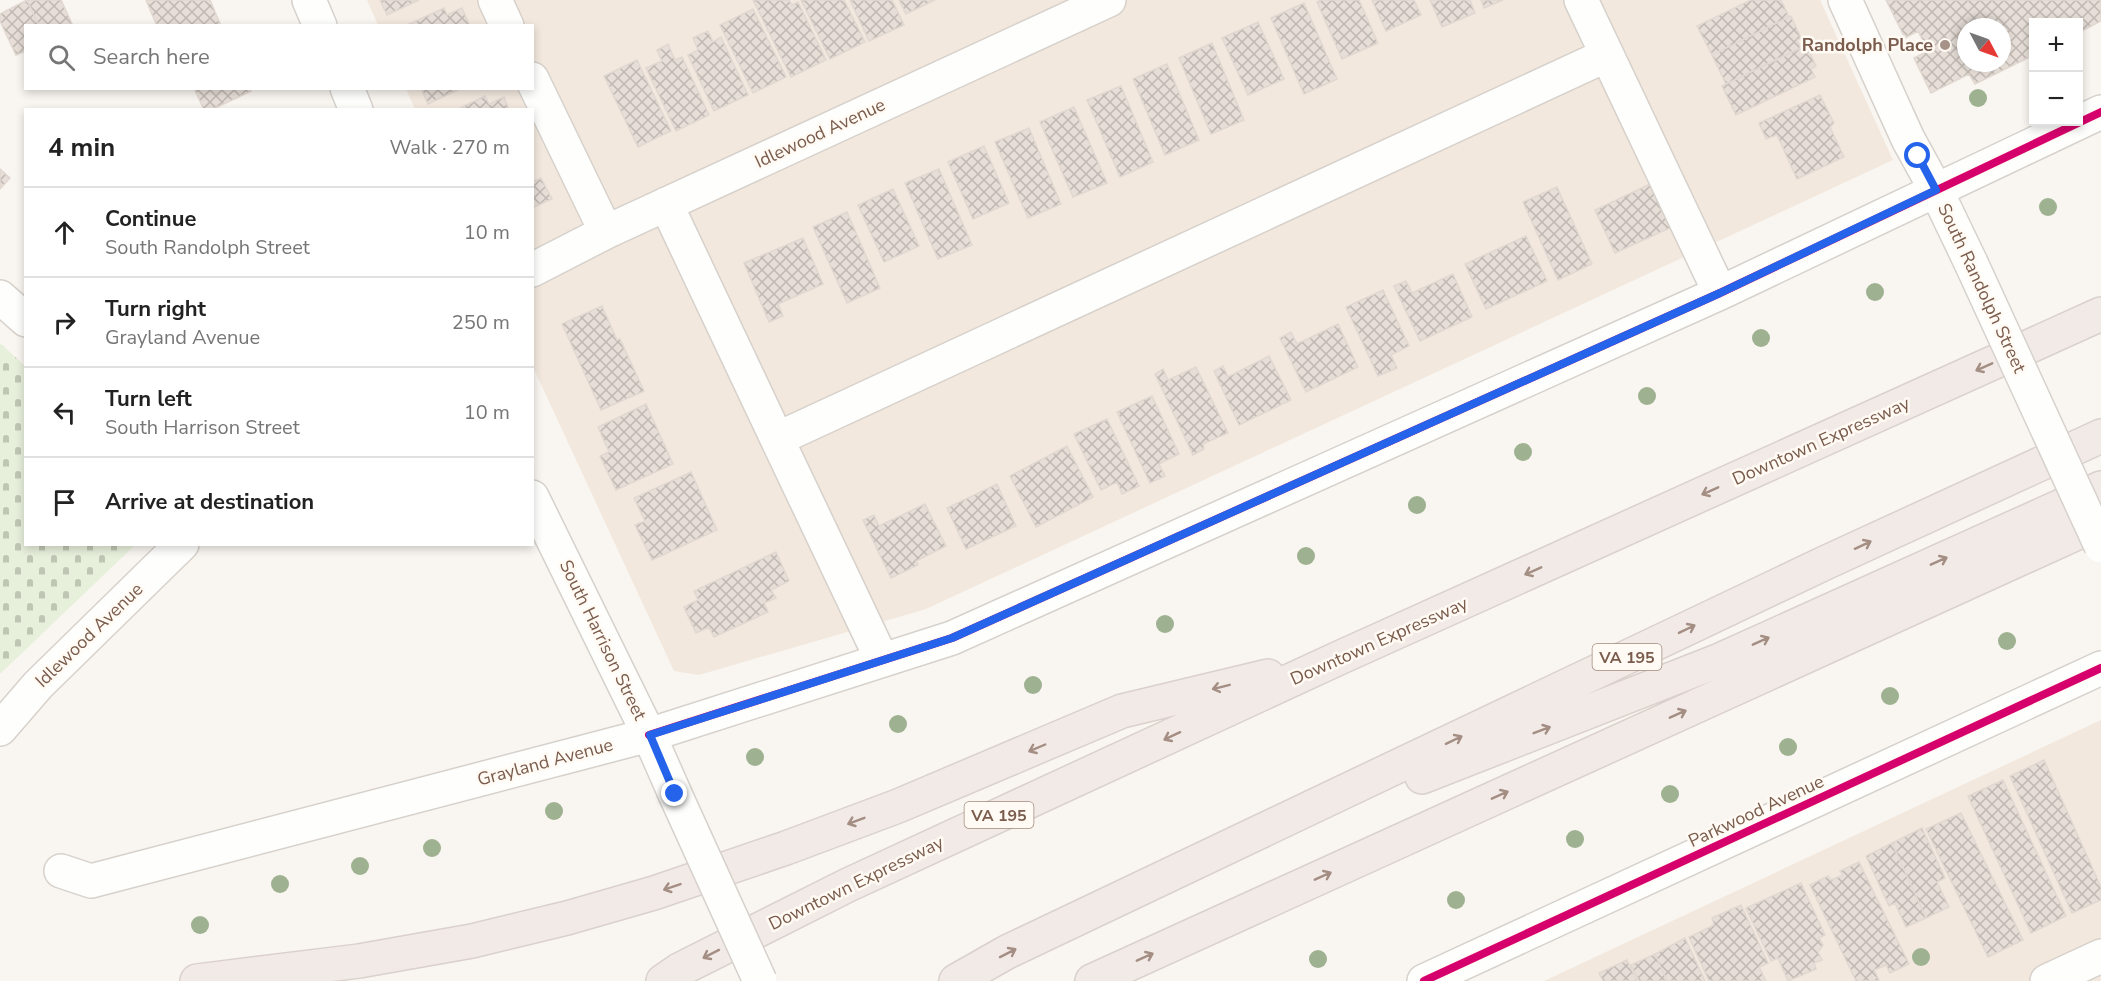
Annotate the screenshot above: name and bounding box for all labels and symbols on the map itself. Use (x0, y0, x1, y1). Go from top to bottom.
north arrow (1957, 18, 2011, 72)
place label: Randolph Place (1802, 33, 1933, 57)
marker: Randolph Place (1938, 38, 1952, 52)
street label: Idlewood Avenue (751, 92, 889, 174)
route start (1904, 142, 1930, 168)
street label: South Randolph Street (1932, 199, 2032, 377)
one-way arrow (1975, 362, 1993, 373)
street label: Downtown Expressway (1729, 391, 1914, 491)
one-way arrow (1702, 485, 1720, 497)
one-way arrow (1854, 539, 1872, 551)
one-way arrow (1930, 555, 1948, 566)
street label: South Harrison Street (554, 556, 653, 725)
one-way arrow (1524, 566, 1542, 577)
street label: Idlewood Avenue (30, 577, 148, 693)
street label: Downtown Expressway (1287, 591, 1472, 691)
one-way arrow (1678, 622, 1696, 634)
one-way arrow (1752, 635, 1770, 647)
road number: VA 195 (1592, 644, 1662, 670)
one-way arrow (1212, 681, 1231, 693)
one-way arrow (1668, 708, 1686, 720)
one-way arrow (1532, 724, 1550, 735)
one-way arrow (1163, 730, 1181, 742)
street label: Grayland Avenue (474, 732, 616, 792)
one-way arrow (1445, 733, 1463, 745)
one-way arrow (1028, 742, 1046, 754)
street label: Parkwood Avenue (1684, 769, 1828, 853)
route end (661, 780, 687, 806)
one-way arrow (1491, 789, 1509, 801)
road number: VA 195 (964, 802, 1034, 828)
one-way arrow (847, 817, 866, 828)
street label: Downtown Expressway (765, 830, 948, 936)
one-way arrow (1313, 870, 1332, 881)
one-way arrow (663, 882, 682, 893)
one-way arrow (998, 946, 1016, 958)
one-way arrow (703, 948, 720, 960)
one-way arrow (1136, 950, 1154, 962)

